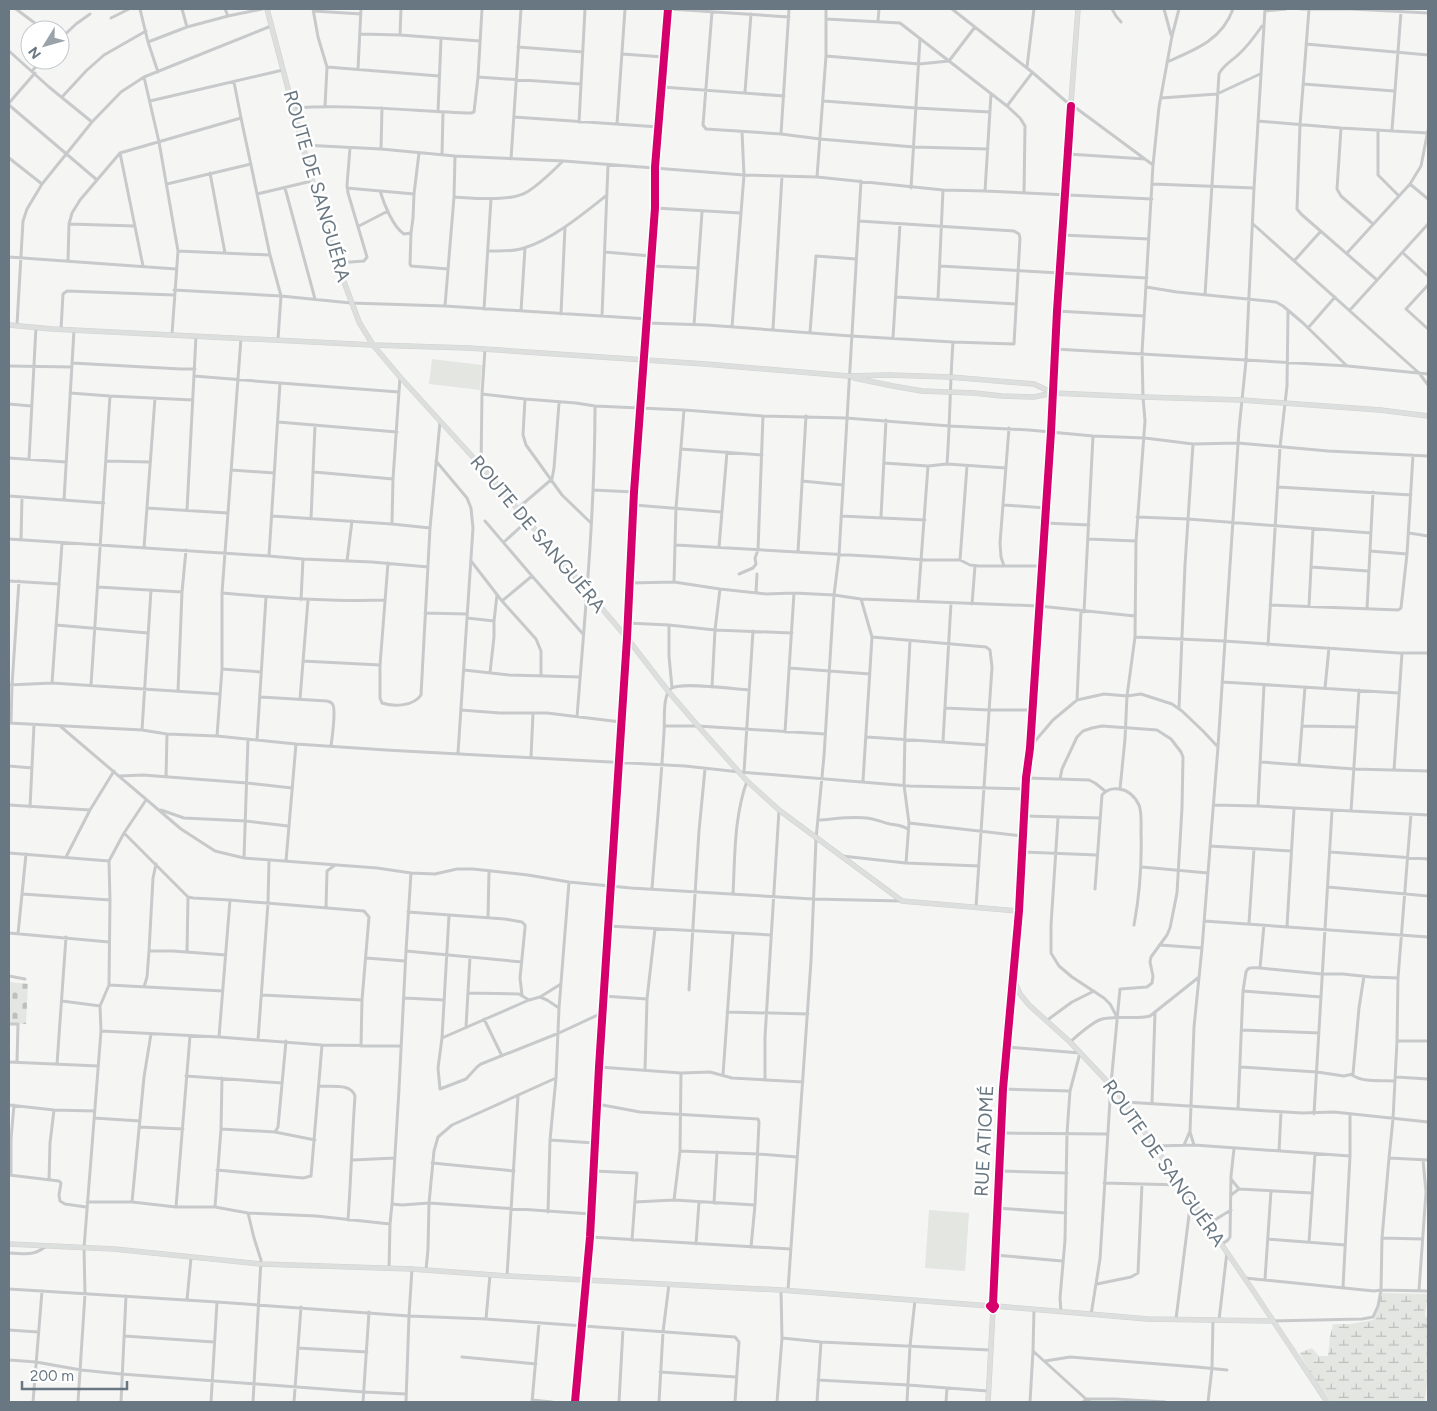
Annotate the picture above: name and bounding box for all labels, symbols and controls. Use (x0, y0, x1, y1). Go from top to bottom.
north arrow (20, 20, 70, 70)
text: N (25, 43, 45, 62)
street label: ROUTE DE SANGUÉRA (279, 87, 355, 285)
street label: ROUTE DE SANGUÉRA (465, 451, 611, 618)
street label: ROUTE DE SANGUÉRA (1098, 1075, 1230, 1251)
street label: RUE ATIOMÉ (970, 1085, 998, 1197)
scale bar (22, 1358, 128, 1390)
text: 200 m (30, 1367, 74, 1385)

